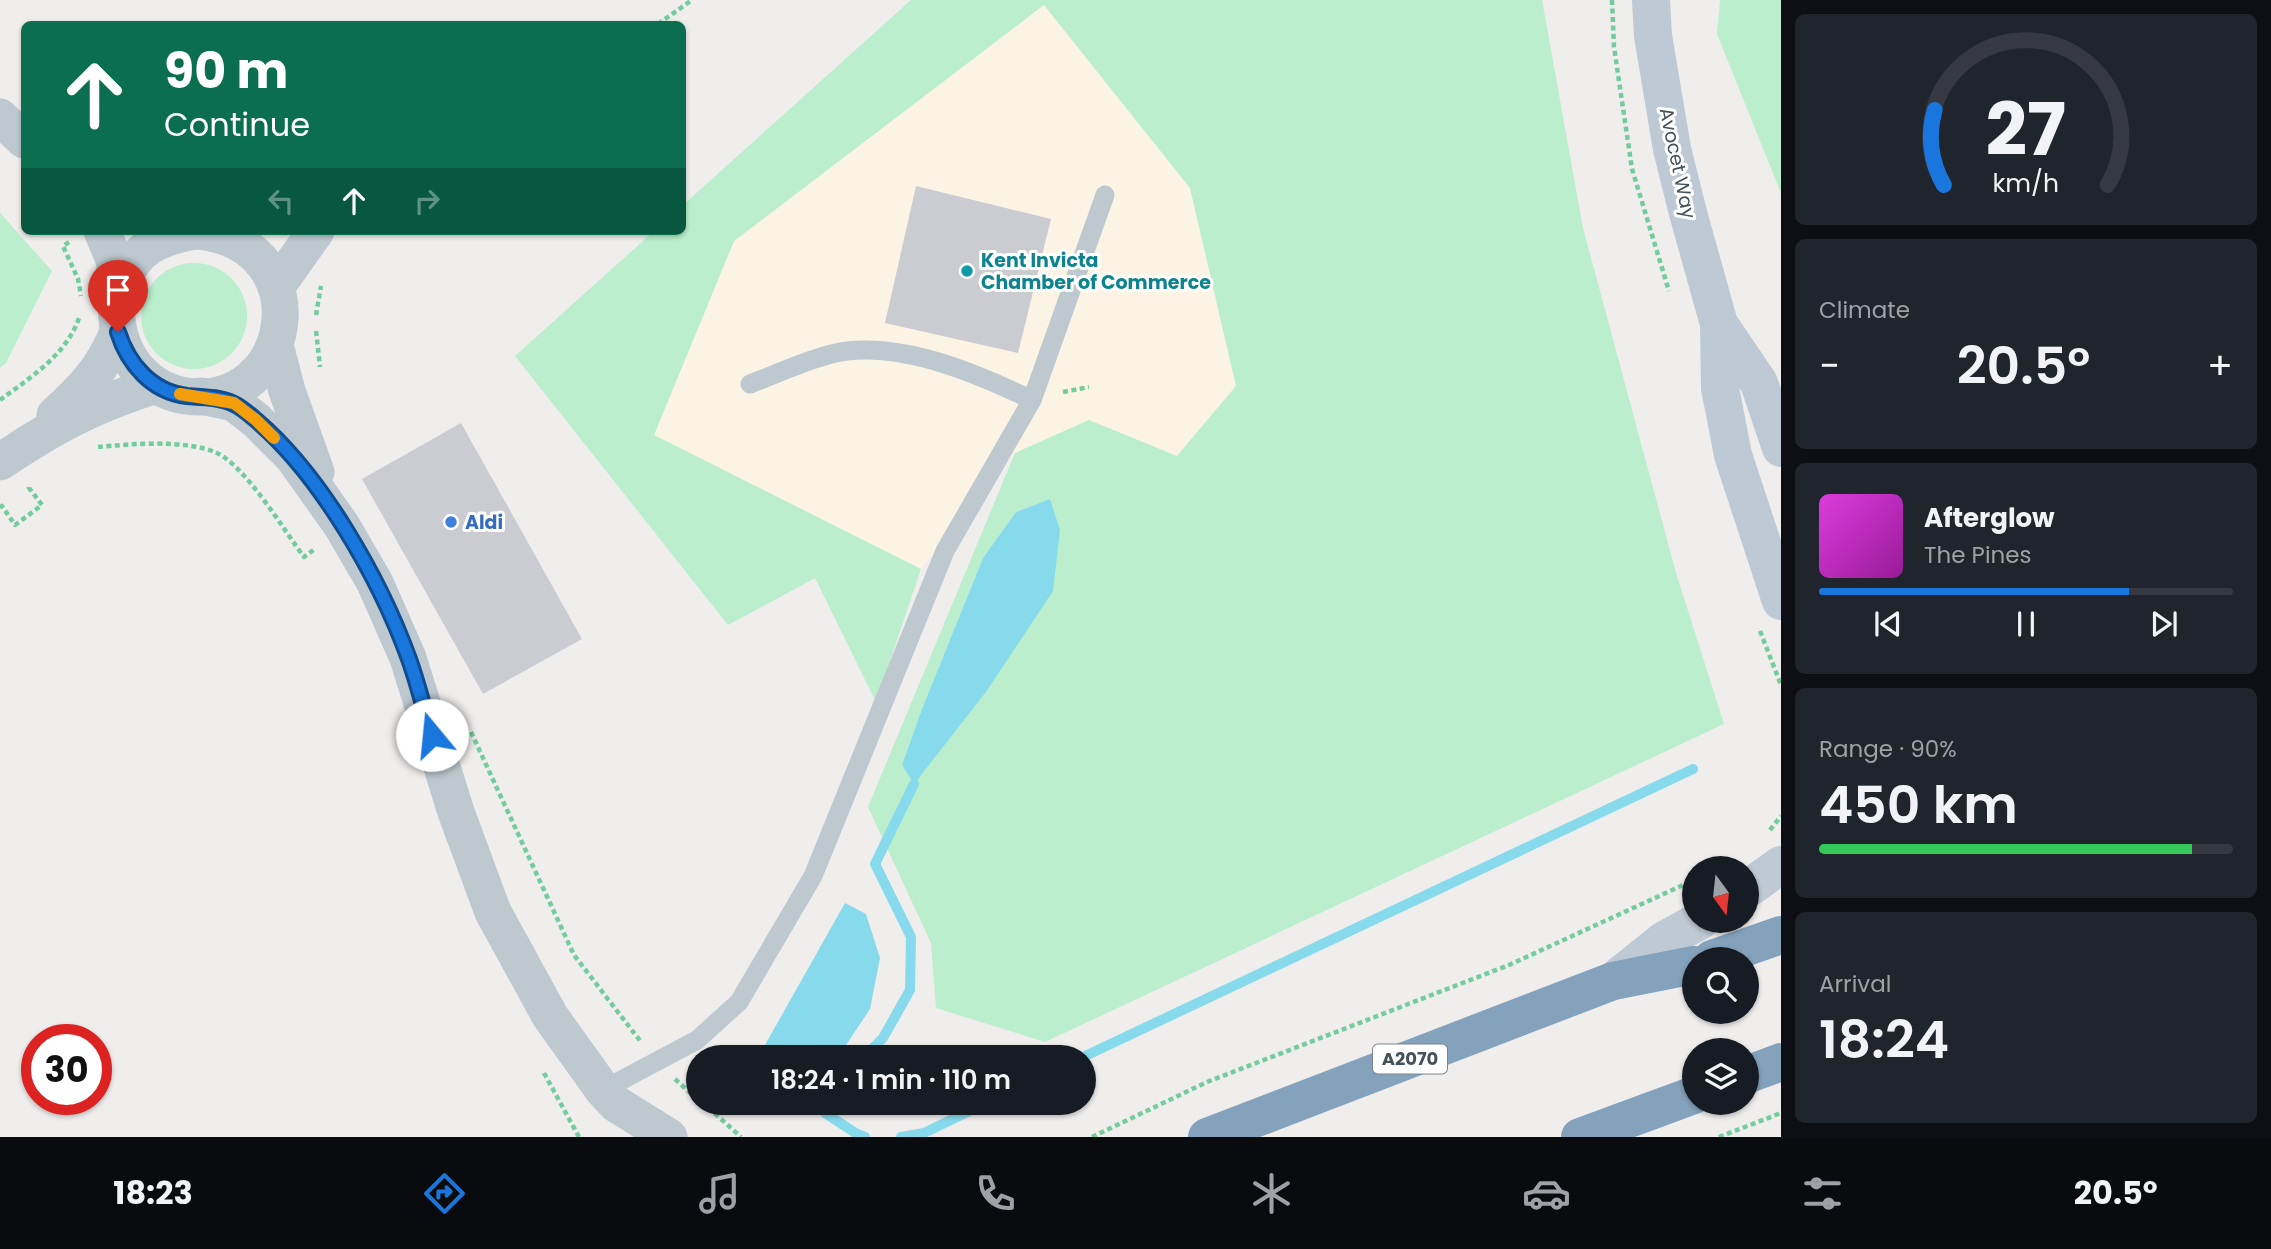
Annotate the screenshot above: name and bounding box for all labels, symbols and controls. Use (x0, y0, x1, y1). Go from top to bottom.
text: 90 m (164, 37, 288, 105)
icon: ahead (49, 49, 140, 140)
text: 27 (1986, 80, 2066, 181)
text: Continue (164, 102, 310, 147)
street label: Avocet Way (1653, 105, 1703, 221)
text: km/h (1993, 166, 2059, 201)
icon: left (262, 182, 300, 220)
icon: ahead (335, 182, 373, 220)
icon: right (408, 182, 446, 220)
place label: Kent Invicta Chamber of Commerce (981, 247, 1211, 296)
pin (88, 260, 148, 332)
marker: Kent Invicta Chamber of Commerce (959, 263, 975, 279)
icon: arrive (99, 271, 137, 309)
text: Climate (1819, 294, 1910, 326)
text: 20.5° (1957, 329, 2090, 402)
text: − (1819, 339, 1840, 392)
text: + (2207, 339, 2233, 392)
text: Afterglow (1924, 500, 2055, 536)
place label: Aldi (465, 509, 503, 536)
marker: Aldi (443, 514, 459, 530)
text: The Pines (1924, 539, 2032, 571)
icon: previous (1869, 605, 1907, 643)
icon: pause (2007, 605, 2045, 643)
icon: next (2145, 605, 2183, 643)
position arrow (395, 698, 469, 772)
text: Range · 90% (1819, 733, 1957, 765)
text: 450 km (1819, 768, 2018, 841)
north arrow (1682, 856, 1759, 933)
map controls (1682, 856, 1759, 1115)
button: search (1682, 947, 1759, 1024)
text: Arrival (1819, 968, 1891, 1000)
text: 18:24 (1819, 1003, 1949, 1076)
speed limit sign: 30 (21, 1024, 112, 1115)
button: layers (1682, 1038, 1759, 1115)
road number: A2070 (1373, 1044, 1447, 1074)
text: 18:24 · 1 min · 110 m (771, 1062, 1011, 1098)
icon: directions (420, 1169, 469, 1218)
icon: music (695, 1169, 744, 1218)
icon: phone (971, 1169, 1020, 1218)
icon: climate (1247, 1169, 1296, 1218)
icon: car (1522, 1169, 1571, 1218)
icon: filters (1798, 1169, 1847, 1218)
text: 18:23 (113, 1170, 193, 1215)
text: 20.5° (2074, 1170, 2158, 1215)

